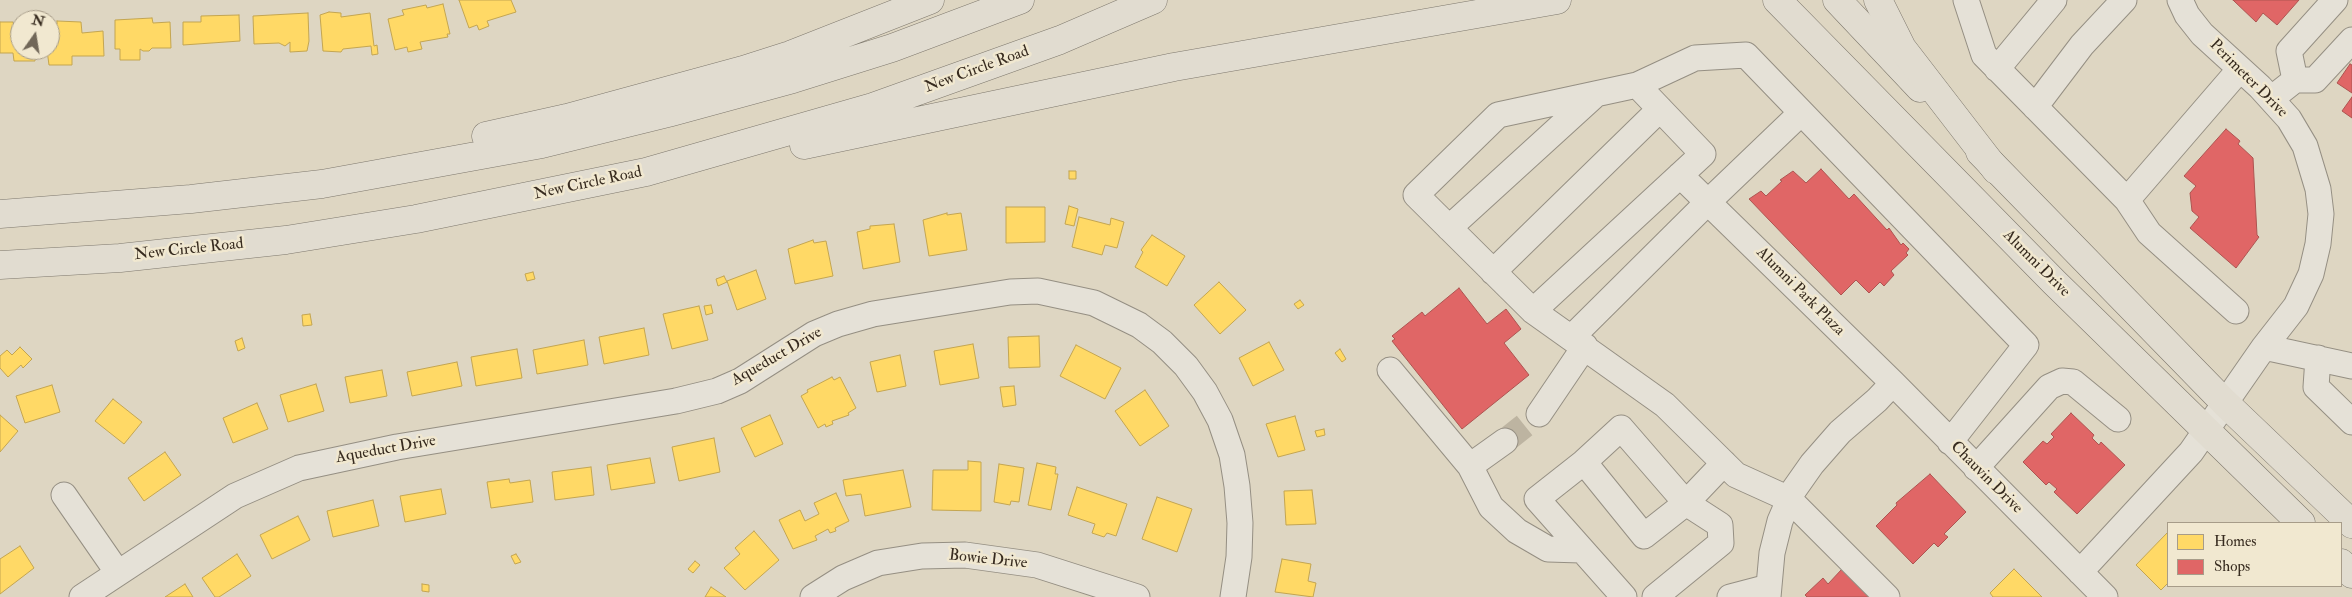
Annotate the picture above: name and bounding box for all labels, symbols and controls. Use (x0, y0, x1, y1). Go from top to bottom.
north arrow (10, 10, 60, 60)
text: N (30, 11, 46, 31)
street label: Perimeter Drive (2205, 36, 2291, 122)
street label: New Circle Road (922, 42, 1032, 98)
street label: New Circle Road (532, 163, 644, 205)
street label: Alumni Drive (1998, 226, 2074, 302)
street label: New Circle Road (133, 235, 245, 265)
street label: Alumni Park Plaza (1752, 244, 1848, 340)
street label: Aqueduct Drive (728, 323, 826, 391)
street label: Aqueduct Drive (335, 432, 437, 468)
street label: Chauvin Drive (1946, 438, 2026, 518)
legend (2167, 522, 2342, 587)
text: Homes (2214, 532, 2256, 551)
street label: Bowie Drive (948, 546, 1028, 574)
text: Shops (2214, 557, 2250, 576)

